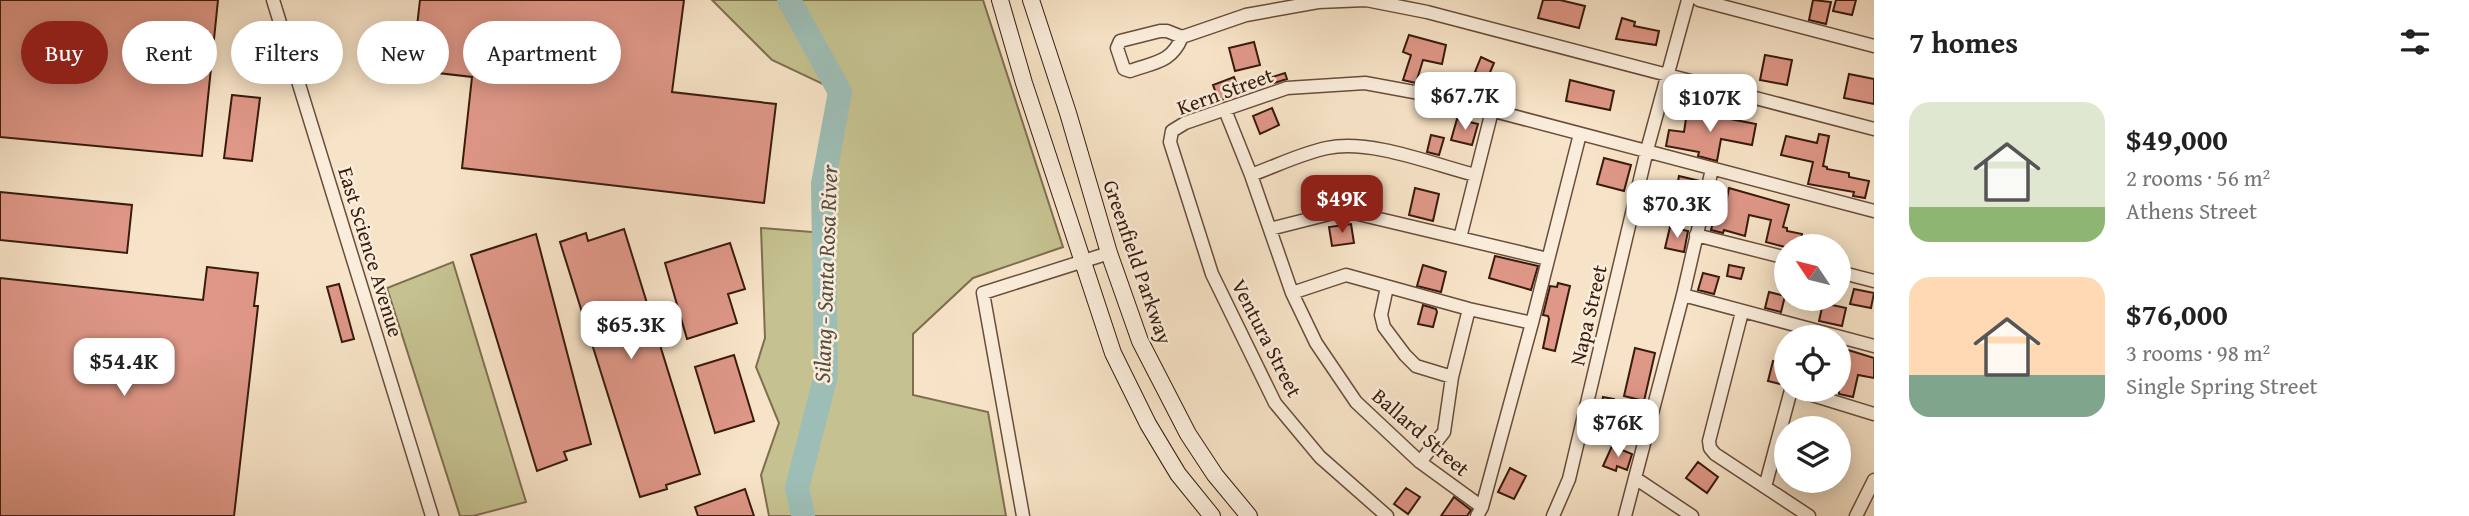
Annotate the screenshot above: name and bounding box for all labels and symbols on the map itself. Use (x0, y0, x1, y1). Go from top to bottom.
street label: Kern Street (1172, 59, 1278, 123)
pin: $67.7K (1408, 72, 1522, 132)
pin: $107K (1661, 74, 1759, 134)
street label: East Science Avenue (330, 163, 412, 341)
water label: Silang - Santa Rosa River (805, 163, 845, 384)
street label: Greenfield Parkway (1095, 176, 1181, 349)
pin: $49K (1301, 176, 1383, 235)
pin: $70.3K (1620, 180, 1734, 240)
north arrow (1774, 234, 1852, 312)
street label: Napa Street (1561, 261, 1615, 369)
street label: Ventura Street (1224, 273, 1310, 403)
pin: $65.3K (574, 302, 688, 361)
pin: $54.4K (67, 338, 181, 398)
street label: Ballard Street (1365, 381, 1477, 484)
pin: $76K (1577, 400, 1659, 459)

